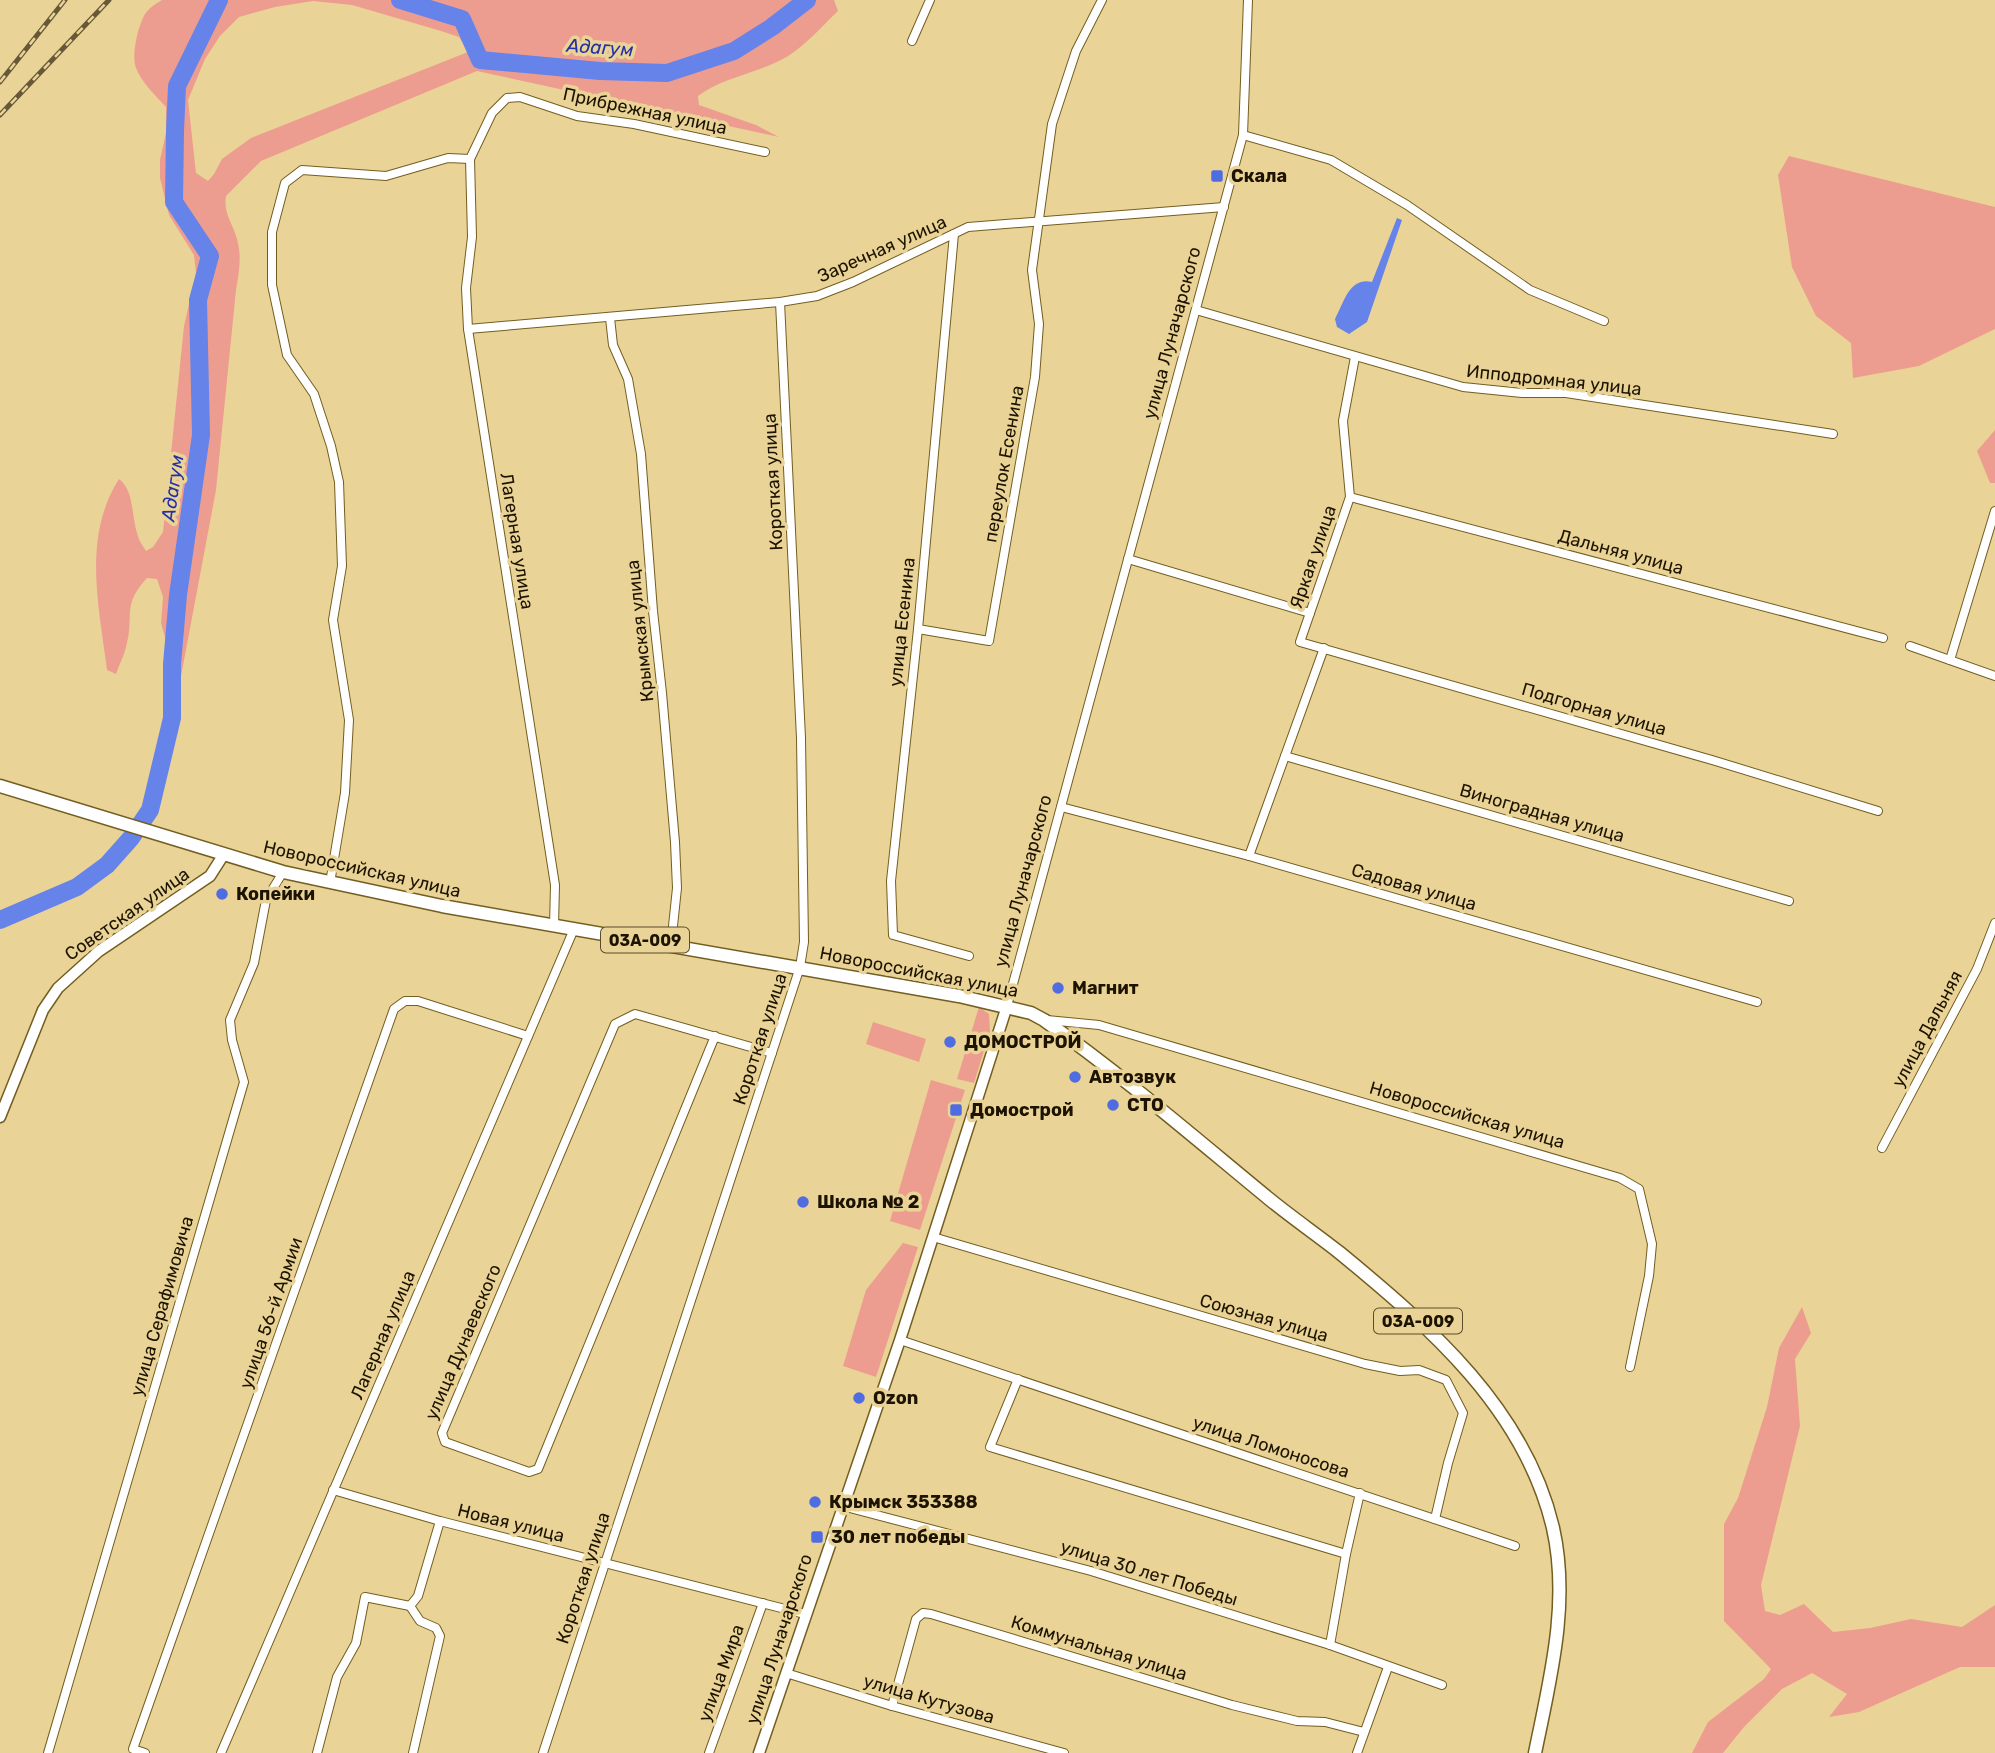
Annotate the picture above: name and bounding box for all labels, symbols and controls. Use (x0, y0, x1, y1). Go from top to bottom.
water label: Адагум (565, 34, 634, 61)
street label: Прибрежная улица (561, 83, 729, 139)
place label: Скала (1231, 165, 1287, 187)
marker: Скала (1209, 168, 1225, 184)
street label: Заречная улица (814, 211, 950, 287)
street label: улица Луначарского (1138, 244, 1206, 422)
street label: Ипподромная улица (1465, 360, 1643, 400)
street label: переулок Есенина (979, 384, 1029, 544)
street label: Короткая улица (758, 413, 788, 551)
water label: Адагум (156, 453, 189, 524)
street label: Лагерная улица (495, 471, 539, 611)
street label: Яркая улица (1285, 502, 1341, 612)
street label: Дальняя улица (1556, 525, 1686, 579)
street label: улица Есенина (884, 556, 920, 688)
street label: Крымская улица (622, 559, 658, 703)
street label: Подгорная улица (1519, 678, 1669, 740)
street label: Виноградная улица (1457, 779, 1627, 847)
street label: улица Луначарского (989, 792, 1057, 970)
street label: Новороссийская улица (261, 836, 463, 902)
street label: Садовая улица (1349, 859, 1479, 915)
street label: Советская улица (60, 863, 194, 965)
place label: Копейки (236, 883, 315, 905)
marker: Копейки (214, 886, 230, 902)
road number: 03А-009 (601, 928, 689, 952)
street label: Новороссийская улица (818, 942, 1020, 1002)
street label: улица Дальняя (1887, 967, 1967, 1091)
street label: Короткая улица (728, 970, 792, 1108)
place label: Магнит (1072, 977, 1139, 999)
marker: Магнит (1050, 980, 1066, 996)
place label: ДОМОСТРОЙ (964, 1031, 1082, 1053)
marker: ДОМОСТРОЙ (942, 1034, 958, 1050)
place label: Автозвук (1089, 1066, 1176, 1088)
marker: Автозвук (1067, 1069, 1083, 1085)
street label: Новороссийская улица (1367, 1077, 1567, 1153)
place label: СТО (1127, 1094, 1164, 1116)
marker: СТО (1105, 1097, 1121, 1113)
place label: Домострой (970, 1099, 1073, 1121)
marker: Домострой (948, 1102, 964, 1118)
place label: Школа № 2 (817, 1191, 919, 1213)
marker: Школа № 2 (795, 1194, 811, 1210)
street label: улица Серафимовича (126, 1213, 198, 1399)
street label: улица 56-й Армии (235, 1234, 307, 1392)
street label: улица Дунаевского (420, 1261, 506, 1423)
street label: Лагерная улица (346, 1267, 420, 1403)
street label: Союзная улица (1197, 1289, 1331, 1347)
road number: 03А-009 (1374, 1308, 1462, 1334)
place label: Ozon (873, 1387, 918, 1409)
marker: Ozon (851, 1390, 867, 1406)
street label: улица Ломоносова (1190, 1411, 1352, 1483)
place label: Крымск 353388 (829, 1491, 978, 1513)
marker: Крымск 353388 (807, 1494, 823, 1510)
street label: Новая улица (455, 1499, 567, 1547)
street label: Короткая улица (551, 1509, 615, 1647)
place label: 30 лет победы (831, 1526, 965, 1548)
marker: 30 лет победы (809, 1529, 825, 1545)
street label: улица 30 лет Победы (1058, 1536, 1240, 1610)
street label: улица Луначарского (741, 1551, 817, 1727)
street label: Коммунальная улица (1008, 1611, 1190, 1685)
street label: улица Мира (693, 1621, 749, 1725)
street label: улица Кутузова (861, 1670, 997, 1728)

